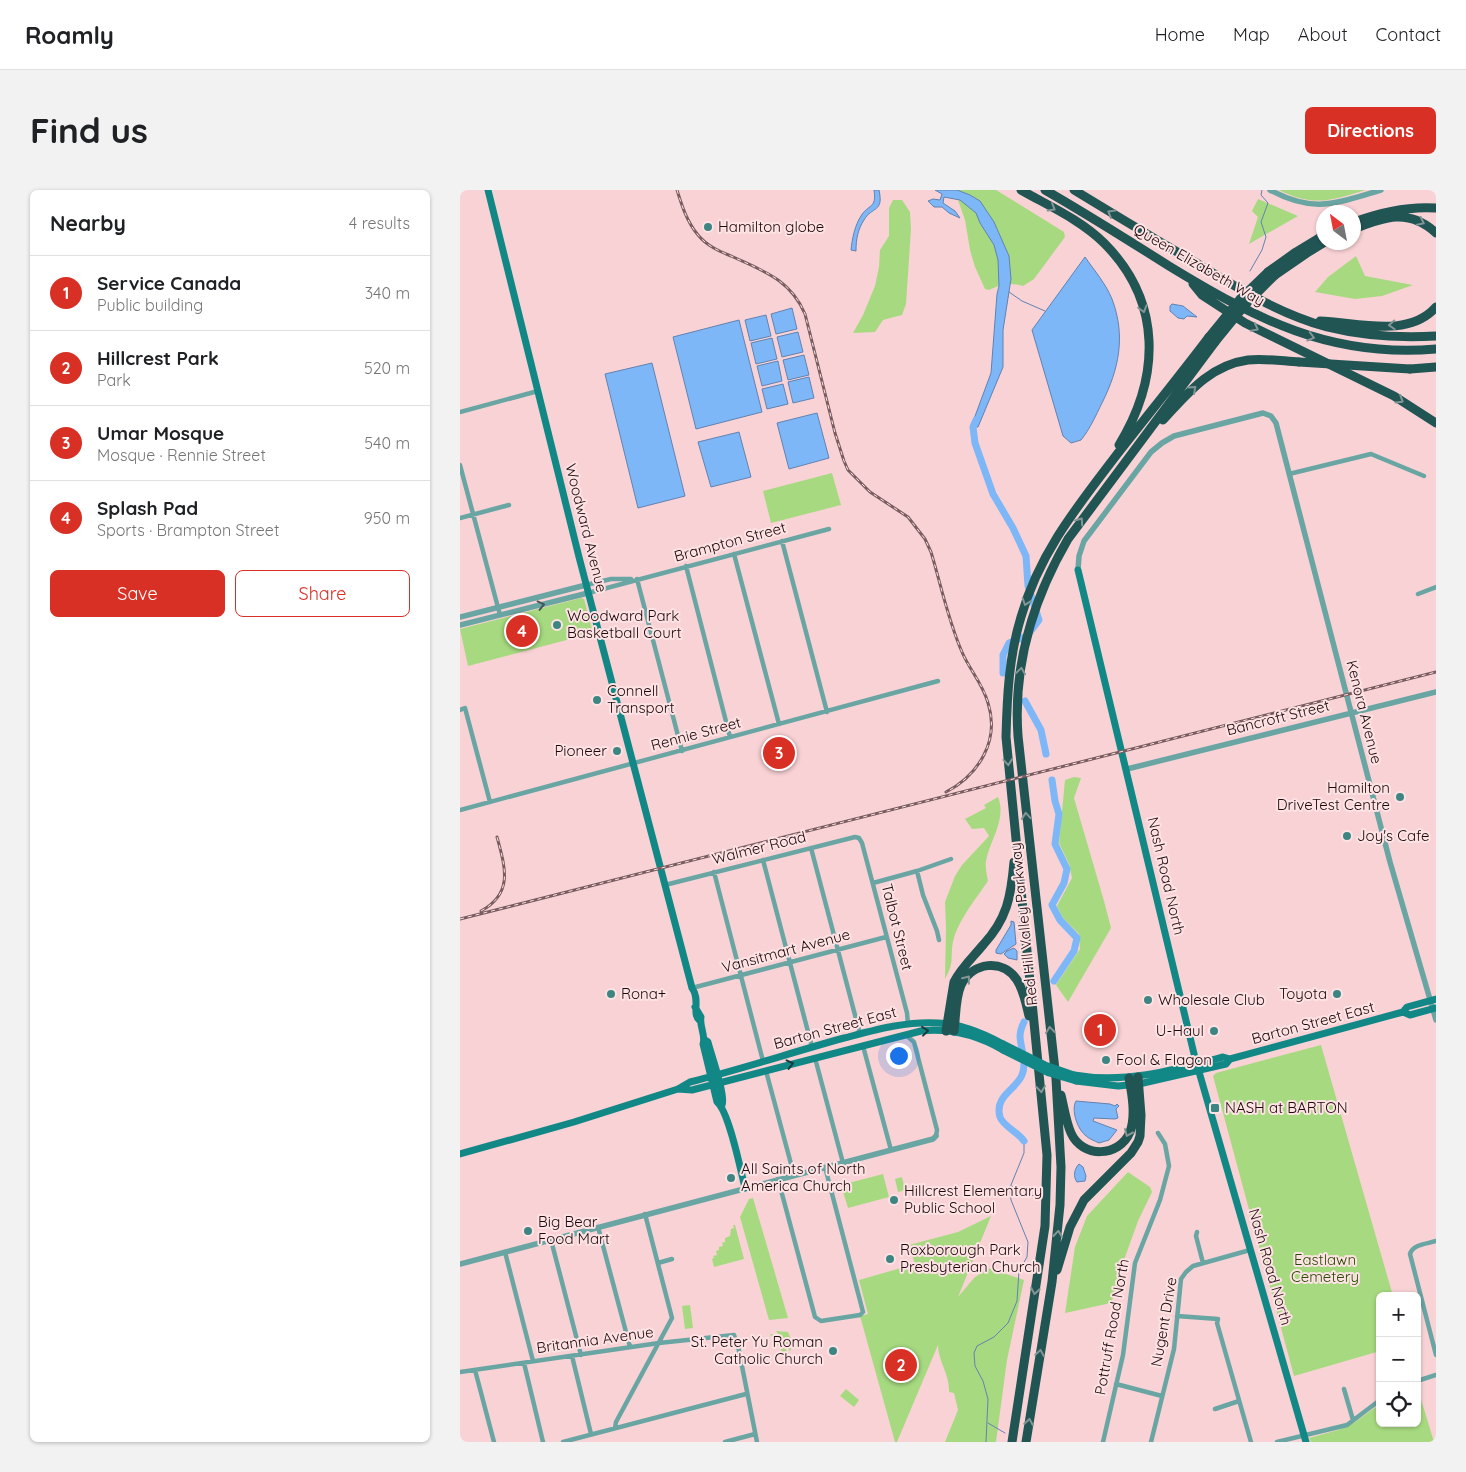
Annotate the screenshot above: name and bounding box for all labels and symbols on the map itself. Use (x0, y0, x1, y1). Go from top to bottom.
one-way arrow (1046, 201, 1055, 211)
north arrow (1316, 205, 1361, 250)
one-way arrow (1108, 209, 1117, 219)
one-way arrow (1415, 216, 1424, 226)
place label: Hamilton globe (718, 217, 824, 236)
street label: Queen Elizabeth Way (1130, 219, 1268, 310)
marker: Hamilton globe (702, 221, 714, 233)
one-way arrow (1138, 304, 1148, 313)
one-way arrow (1388, 320, 1396, 330)
one-way arrow (1249, 322, 1258, 332)
one-way arrow (1306, 331, 1314, 341)
one-way arrow (1187, 386, 1196, 395)
one-way arrow (1394, 394, 1403, 404)
street label: Woodward Avenue (561, 462, 612, 594)
street label: Brampton Street (672, 517, 788, 566)
one-way arrow (1074, 517, 1083, 527)
one-way arrow (1022, 597, 1032, 606)
one-way arrow (537, 600, 546, 611)
place label: Woodward Park Basketball Court (567, 606, 682, 642)
pin: 4 (506, 612, 538, 650)
marker: Woodward Park Basketball Court (551, 619, 563, 631)
street label: Kenora Avenue (1342, 658, 1387, 766)
one-way arrow (1015, 666, 1025, 675)
place label: Connell Transport (607, 681, 675, 717)
marker: Connell Transport (591, 694, 603, 706)
street label: Bancroft Street (1224, 696, 1331, 739)
street label: Rennie Street (649, 712, 743, 755)
pin: 3 (763, 734, 795, 772)
place label: Pioneer (554, 741, 607, 760)
marker: Pioneer (611, 745, 623, 757)
one-way arrow (1003, 758, 1014, 766)
place label: Hamilton DriveTest Centre (1277, 778, 1390, 814)
marker: Hamilton DriveTest Centre (1394, 791, 1406, 803)
one-way arrow (1021, 812, 1032, 820)
street label: Nash Road North (1144, 815, 1189, 937)
place label: Joy's Cafe (1357, 826, 1429, 845)
street label: Walmer Road (710, 827, 808, 868)
marker: Joy's Cafe (1341, 830, 1353, 842)
street label: Red Hill Valley Parkway (1005, 842, 1042, 1007)
street label: Talbot Street (878, 882, 917, 972)
street label: Vansitmart Avenue (720, 924, 852, 977)
one-way arrow (961, 975, 970, 984)
place label: Rona+ (621, 984, 666, 1003)
place label: Toyota (1279, 984, 1327, 1003)
marker: Rona+ (605, 988, 617, 1000)
marker: Toyota (1331, 988, 1343, 1000)
place label: Wholesale Club (1158, 990, 1265, 1009)
marker: Wholesale Club (1142, 994, 1154, 1006)
street label: Barton Street East (1249, 997, 1376, 1048)
street label: Barton Street East (771, 1002, 898, 1053)
pin: 1 (1084, 1011, 1116, 1049)
place label: U-Haul (1156, 1021, 1204, 1040)
marker: U-Haul (1208, 1025, 1220, 1037)
one-way arrow (921, 1026, 929, 1037)
one-way arrow (1045, 1026, 1056, 1034)
your location (886, 1043, 912, 1069)
place label: Fool & Flagon (1116, 1050, 1212, 1069)
marker: Fool & Flagon (1100, 1054, 1112, 1066)
one-way arrow (786, 1060, 794, 1070)
one-way arrow (1035, 1085, 1046, 1093)
place label: NASH at BARTON (1225, 1098, 1348, 1117)
marker: NASH at BARTON (1209, 1102, 1221, 1114)
one-way arrow (1123, 1128, 1134, 1137)
place label: All Saints of North America Church (741, 1159, 866, 1195)
marker: All Saints of North America Church (725, 1172, 737, 1184)
place label: Hillcrest Elementary Public School (904, 1181, 1042, 1217)
marker: Hillcrest Elementary Public School (888, 1194, 900, 1206)
street label: Nash Road North (1245, 1206, 1296, 1327)
place label: Big Bear Food Mart (538, 1212, 610, 1248)
marker: Big Bear Food Mart (522, 1225, 534, 1237)
one-way arrow (1052, 1229, 1063, 1237)
place label: Roxborough Park Presbyterian Church (900, 1240, 1040, 1276)
park label: Eastlawn Cemetery (1291, 1250, 1359, 1286)
marker: Roxborough Park Presbyterian Church (884, 1253, 896, 1265)
street label: Pottruff Road North (1090, 1257, 1133, 1396)
street label: Nugent Drive (1146, 1276, 1181, 1368)
one-way arrow (1031, 1286, 1041, 1295)
street label: Britannia Avenue (535, 1322, 655, 1357)
place label: St. Peter Yu Roman Catholic Church (691, 1332, 823, 1368)
marker: St. Peter Yu Roman Catholic Church (827, 1345, 839, 1357)
pin: 2 (885, 1346, 917, 1384)
one-way arrow (1035, 1349, 1045, 1358)
one-way arrow (1023, 1417, 1034, 1425)

